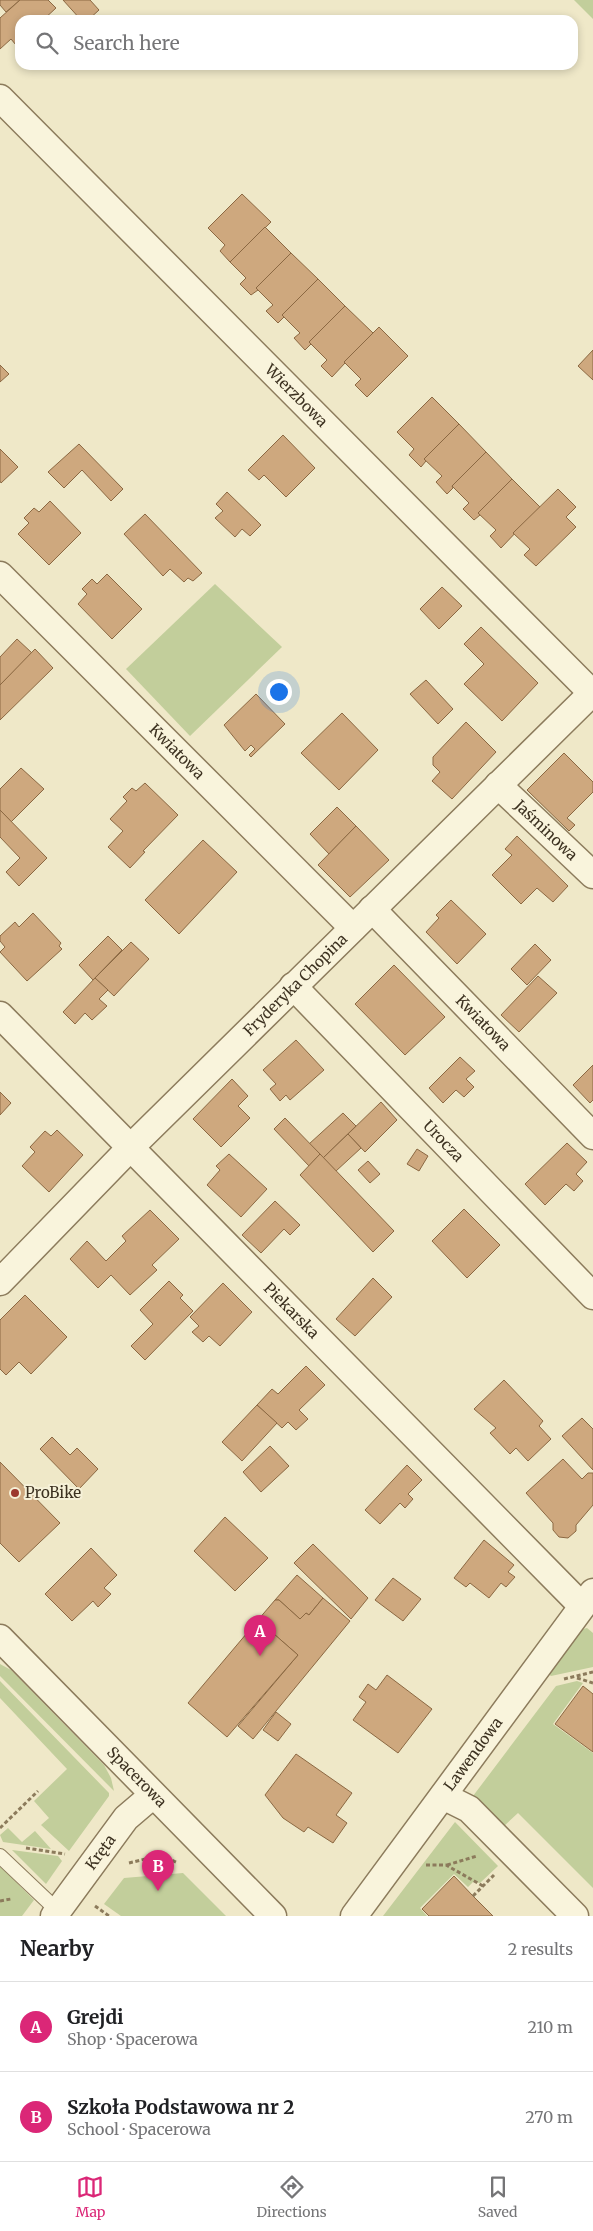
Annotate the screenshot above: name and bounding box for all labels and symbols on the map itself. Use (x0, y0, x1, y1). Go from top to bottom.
street label: Wierzbowa (261, 359, 332, 431)
your location (266, 679, 292, 705)
street label: Kwiatowa (145, 720, 209, 783)
street label: Jaśminowa (510, 795, 582, 864)
street label: Fryderyka Chopina (239, 929, 351, 1040)
street label: Kwiatowa (452, 991, 515, 1054)
street label: Urocza (419, 1116, 468, 1166)
street label: Piekarska (260, 1278, 323, 1342)
place label: ProBike (25, 1483, 81, 1502)
marker: ProBike (9, 1487, 21, 1499)
pin: A (244, 1615, 276, 1656)
street label: Lawendowa (440, 1713, 506, 1794)
street label: Spacerowa (103, 1743, 171, 1811)
street label: Kręta (81, 1831, 120, 1873)
pin: B (142, 1850, 174, 1891)

